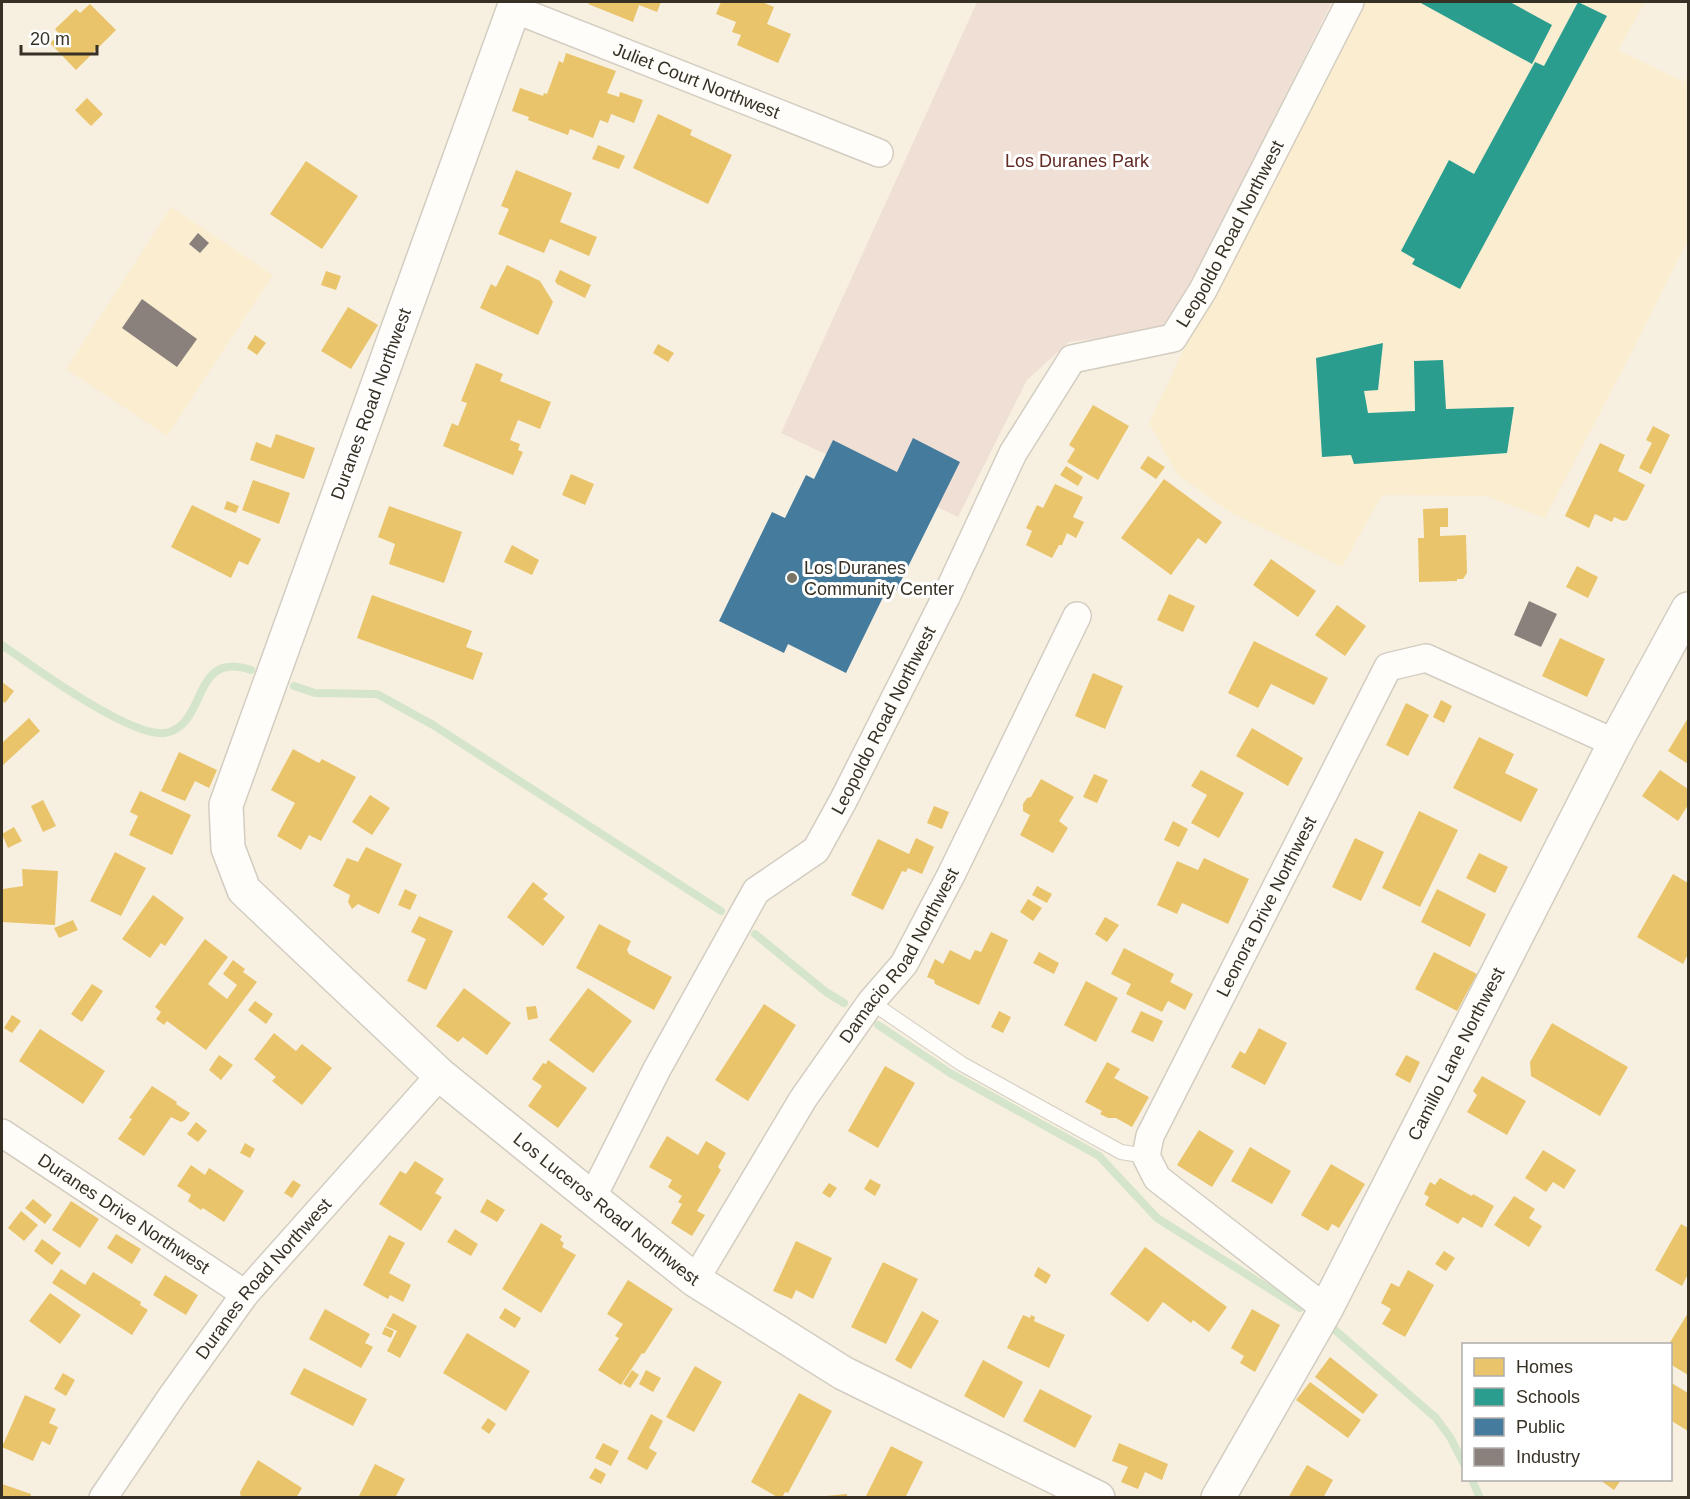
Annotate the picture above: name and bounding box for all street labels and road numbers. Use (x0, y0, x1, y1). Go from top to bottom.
street label: Juliet Court Northwest (610, 39, 782, 123)
street label: Leopoldo Road Northwest (1172, 137, 1288, 331)
street label: Duranes Road Northwest (327, 306, 415, 502)
street label: Leopoldo Road Northwest (828, 623, 940, 818)
street label: Leonora Drive Northwest (1212, 813, 1320, 1000)
street label: Damacio Road Northwest (835, 865, 963, 1047)
street label: Camillo Lane Northwest (1404, 964, 1509, 1144)
street label: Los Luceros Road Northwest (510, 1129, 703, 1290)
street label: Duranes Drive Northwest (34, 1150, 213, 1278)
street label: Duranes Road Northwest (192, 1194, 335, 1363)

